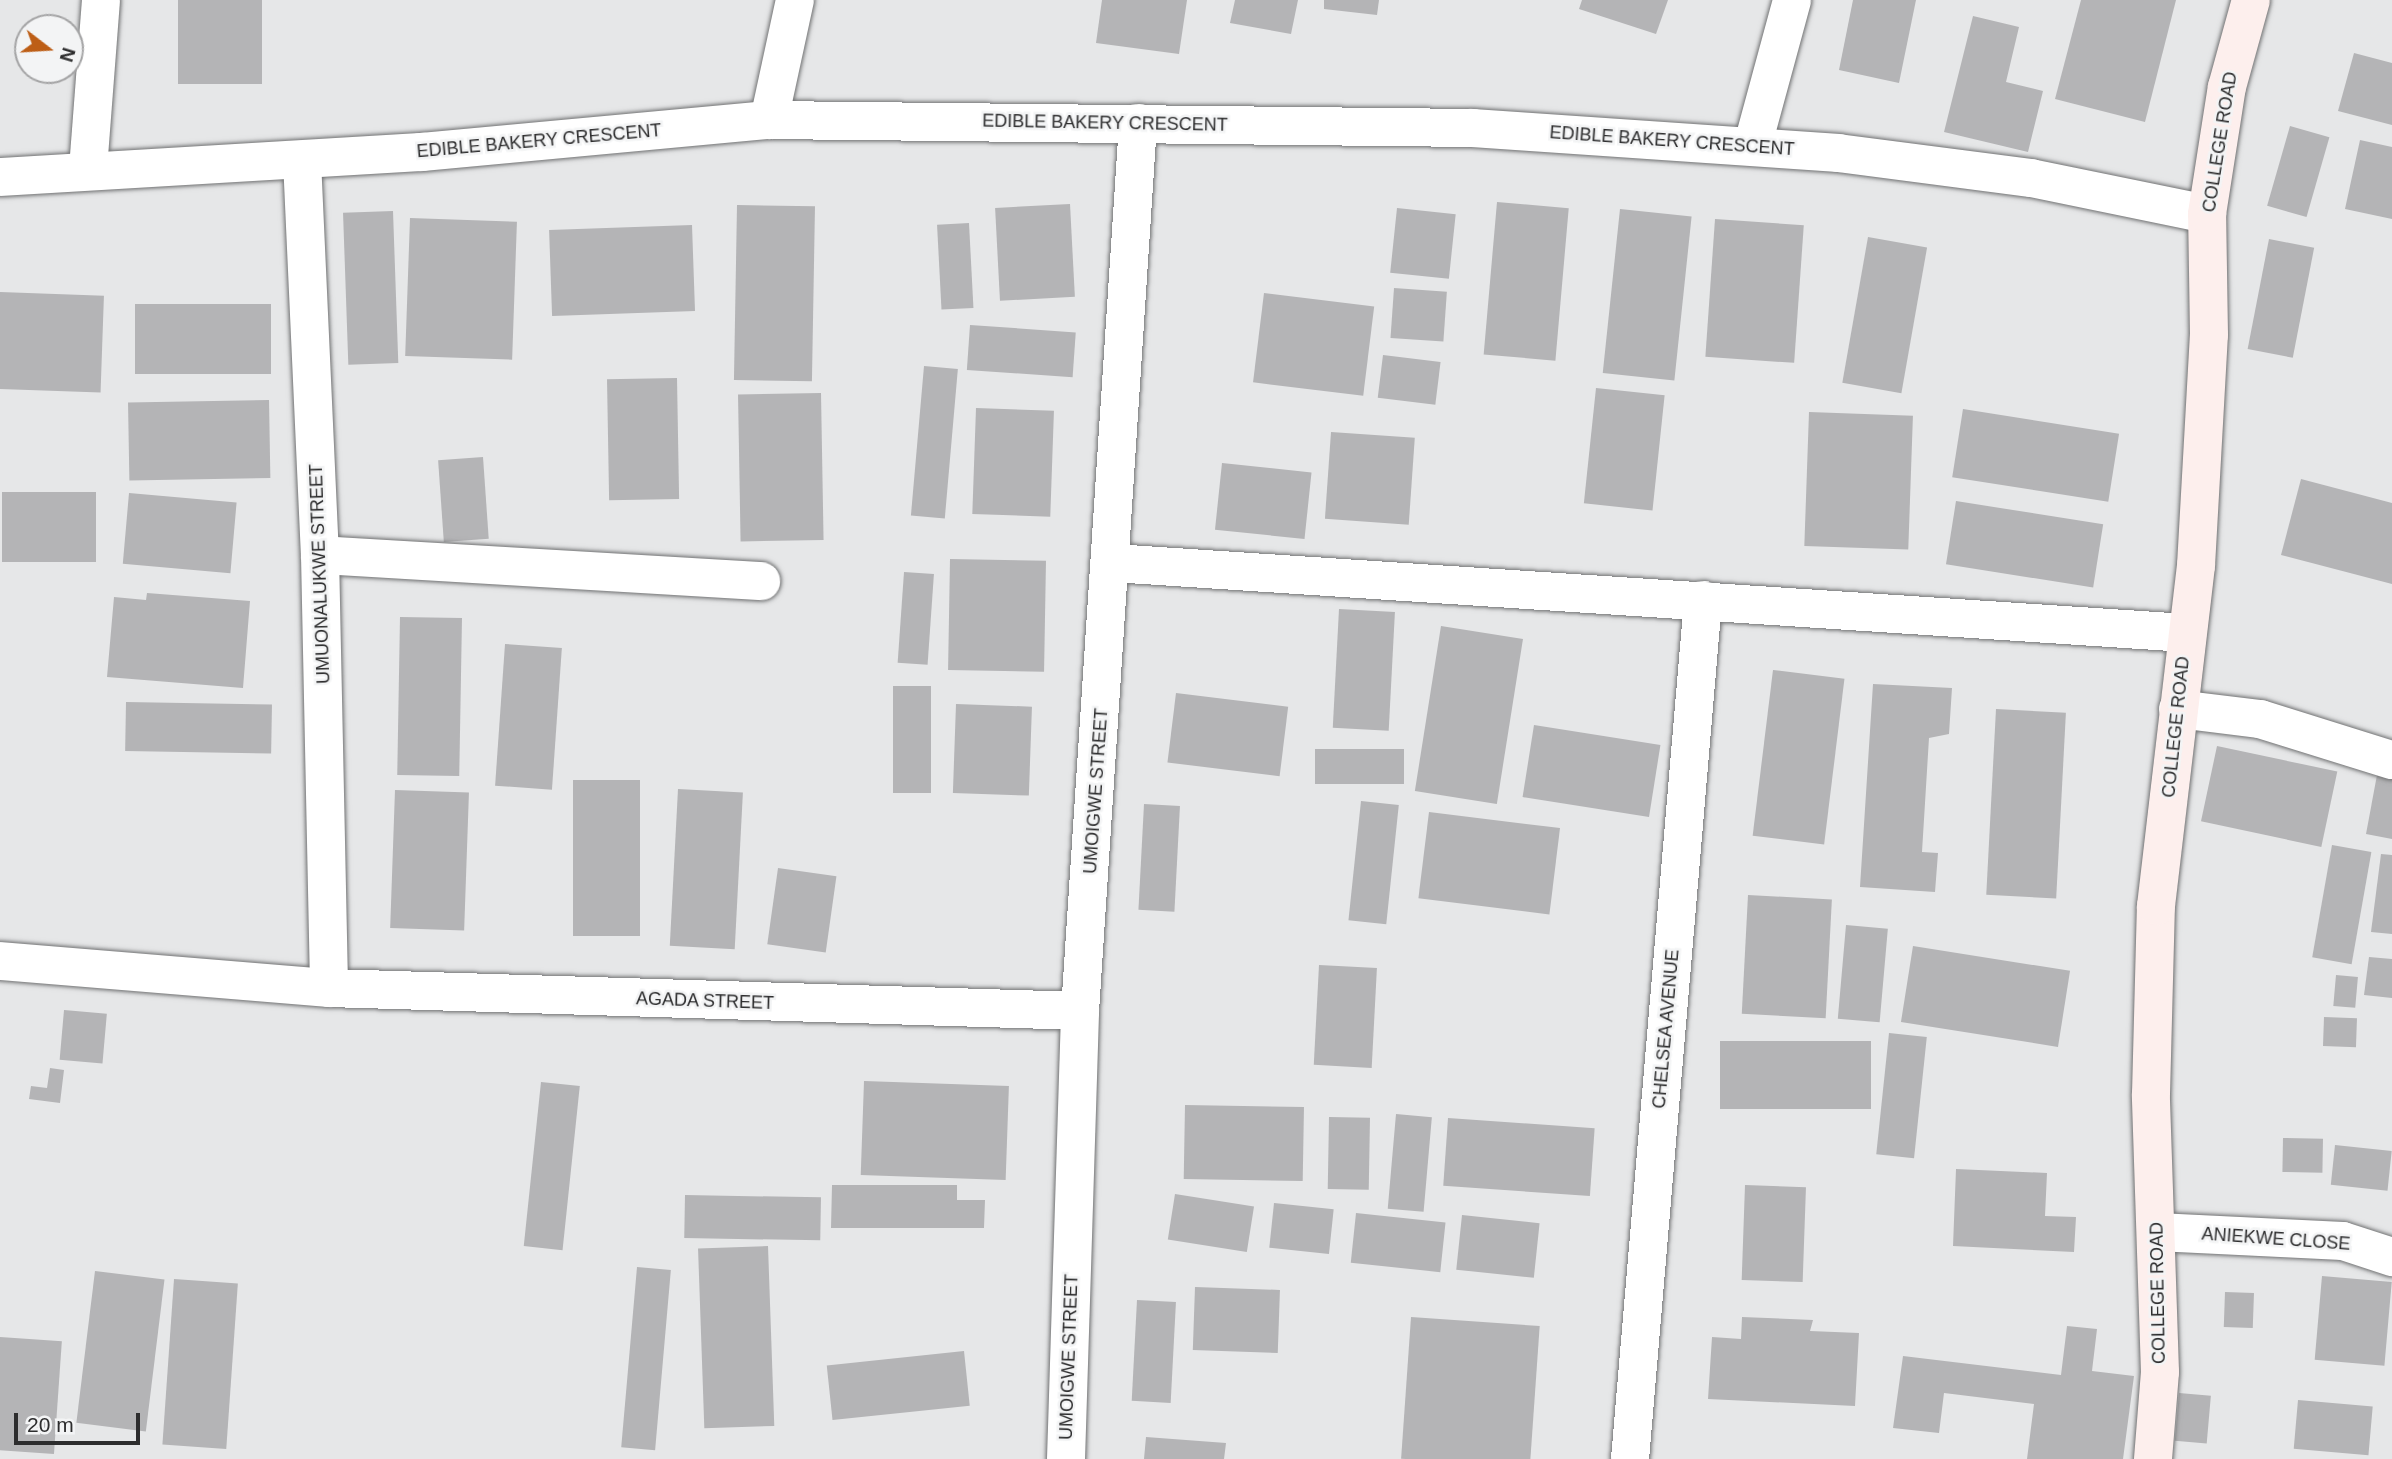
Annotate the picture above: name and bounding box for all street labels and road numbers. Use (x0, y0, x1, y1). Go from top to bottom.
street label: COLLEGE ROAD (2198, 70, 2242, 214)
street label: EDIBLE BAKERY CRESCENT (982, 110, 1228, 136)
street label: EDIBLE BAKERY CRESCENT (416, 120, 662, 162)
street label: EDIBLE BAKERY CRESCENT (1549, 122, 1795, 160)
street label: UMUONALUKWE STREET (305, 464, 335, 684)
street label: COLLEGE ROAD (2158, 655, 2194, 799)
street label: UMOIGWE STREET (1079, 707, 1113, 875)
street label: CHELSEA AVENUE (1648, 948, 1684, 1110)
street label: AGADA STREET (635, 988, 775, 1014)
street label: COLLEGE ROAD (2146, 1222, 2170, 1364)
street label: ANIEKWE CLOSE (2201, 1223, 2351, 1255)
street label: UMOIGWE STREET (1055, 1274, 1083, 1440)

